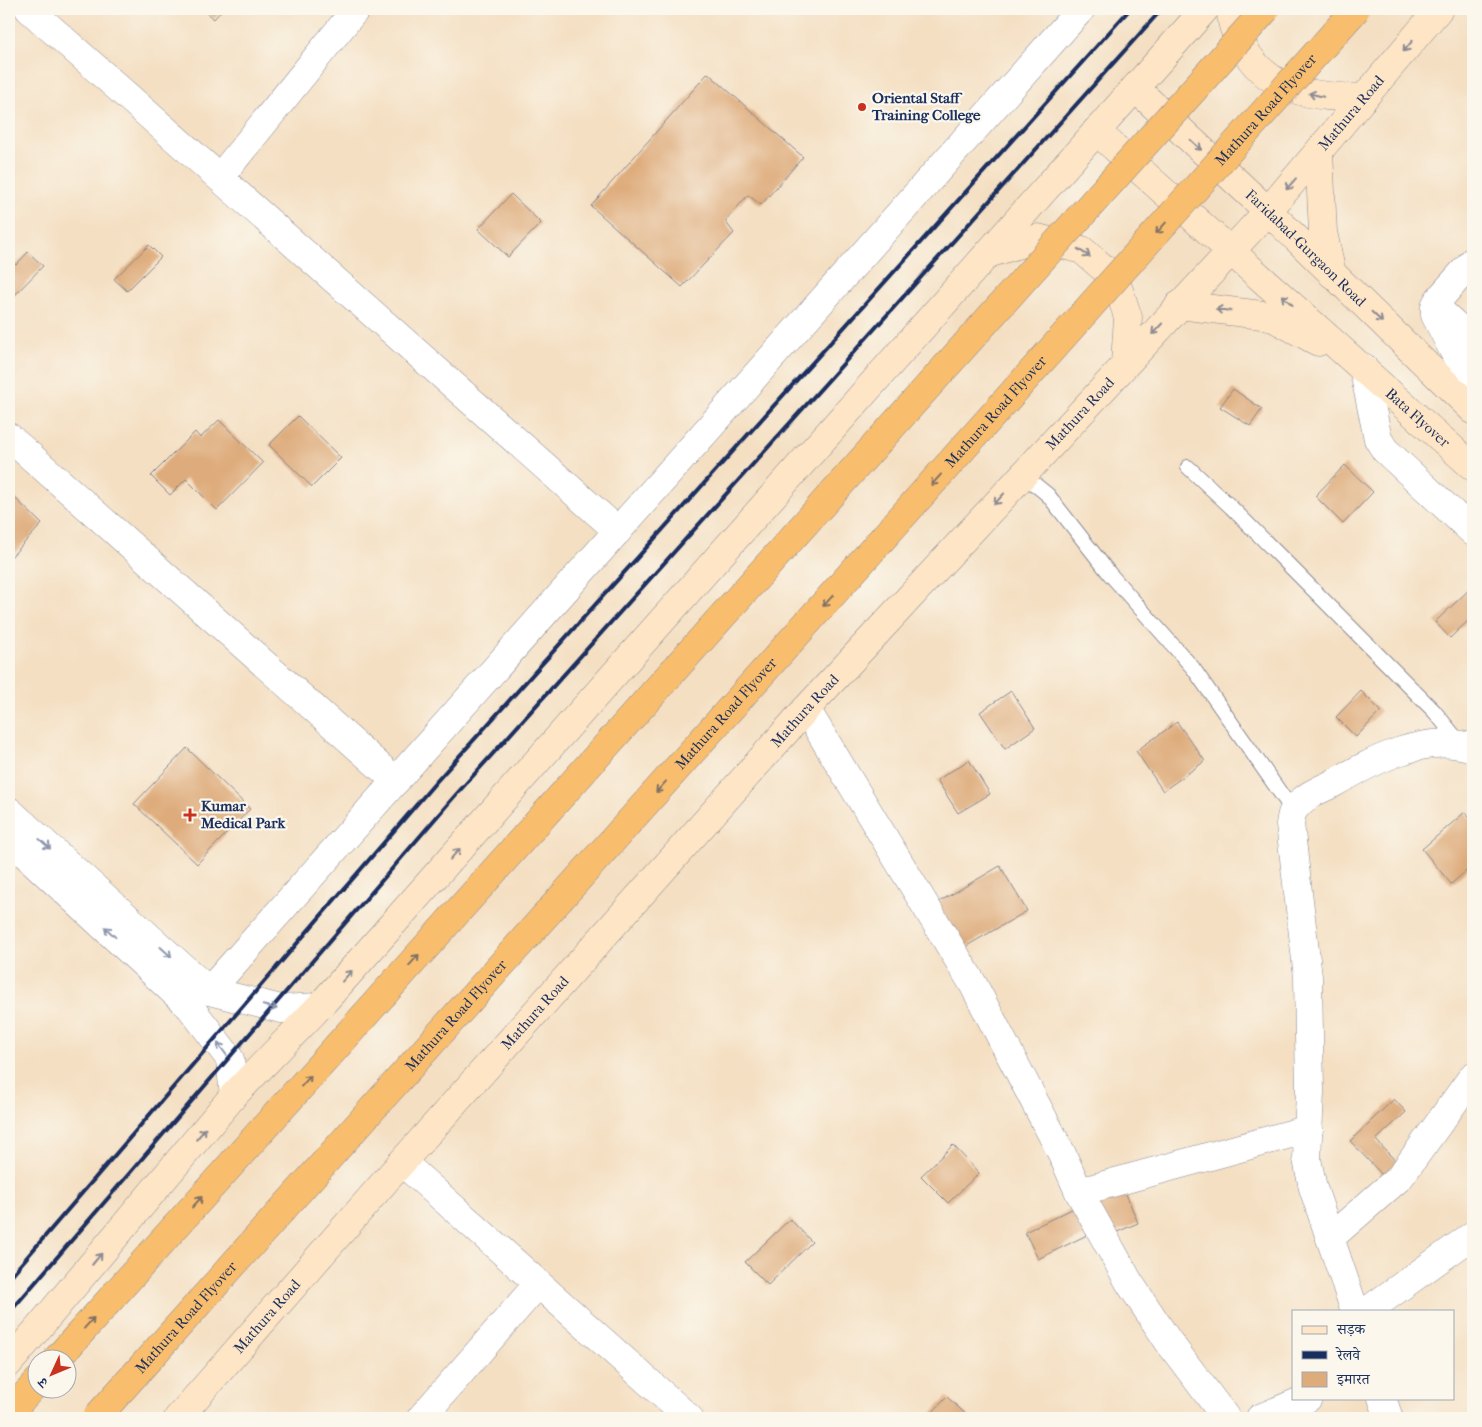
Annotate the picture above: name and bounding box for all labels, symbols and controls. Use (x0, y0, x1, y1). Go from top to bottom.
one-way arrow (1402, 39, 1413, 52)
street label: Mathura Road Flyover (1211, 50, 1321, 169)
street label: Mathura Road (1314, 71, 1388, 154)
place label: Oriental Staff Training College (871, 89, 981, 124)
one-way arrow (1308, 90, 1324, 99)
marker: Oriental Staff Training College (856, 101, 868, 113)
one-way arrow (1190, 139, 1203, 151)
one-way arrow (1286, 177, 1297, 190)
street label: Faridabad-Gurgaon Road (1242, 186, 1371, 311)
one-way arrow (1155, 222, 1167, 235)
one-way arrow (1077, 248, 1091, 258)
one-way arrow (1281, 295, 1294, 306)
one-way arrow (1215, 305, 1231, 315)
one-way arrow (1371, 311, 1384, 323)
one-way arrow (1151, 322, 1163, 335)
street label: Mathura Road Flyover (941, 352, 1051, 471)
street label: Mathura Road (1042, 373, 1119, 454)
street label: Bata Flyover (1382, 384, 1454, 452)
one-way arrow (930, 473, 942, 486)
one-way arrow (994, 493, 1005, 506)
one-way arrow (822, 594, 834, 607)
street label: Mathura Road Flyover (671, 653, 781, 773)
street label: Mathura Road (767, 670, 843, 751)
one-way arrow (655, 781, 667, 794)
place label: Kumar Medical Park (200, 797, 286, 832)
marker: Kumar Medical Park (183, 808, 197, 822)
one-way arrow (39, 838, 52, 850)
one-way arrow (449, 848, 460, 861)
one-way arrow (104, 926, 116, 938)
one-way arrow (160, 946, 173, 958)
one-way arrow (409, 954, 420, 967)
street label: Mathura Road Flyover (401, 955, 511, 1075)
one-way arrow (341, 969, 352, 982)
street label: Mathura Road (497, 972, 573, 1053)
one-way arrow (262, 1003, 278, 1012)
one-way arrow (217, 1043, 228, 1056)
one-way arrow (300, 1075, 312, 1088)
one-way arrow (196, 1128, 207, 1141)
one-way arrow (192, 1196, 203, 1209)
one-way arrow (91, 1252, 102, 1265)
street label: Mathura Road Flyover (131, 1257, 241, 1377)
street label: Mathura Road (230, 1275, 305, 1357)
legend (1292, 1310, 1454, 1400)
one-way arrow (83, 1317, 95, 1330)
text: सड़क (1336, 1320, 1366, 1338)
text: रेलवे (1335, 1346, 1361, 1364)
north arrow (28, 1350, 78, 1400)
text: इमारत (1336, 1370, 1371, 1388)
text: उ (34, 1374, 52, 1392)

